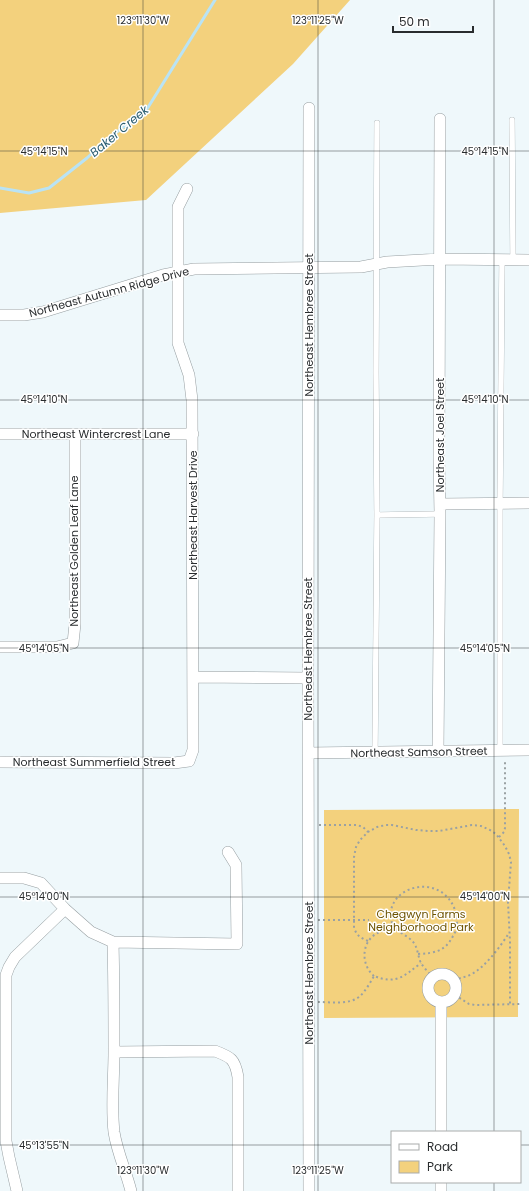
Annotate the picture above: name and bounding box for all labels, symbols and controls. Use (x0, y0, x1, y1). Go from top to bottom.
scale bar (393, 8, 473, 34)
text: 123°11'30"W (117, 13, 169, 28)
text: 123°11'25"W (292, 13, 344, 28)
text: 50 m (399, 13, 430, 30)
water label: Baker Creek (86, 101, 153, 161)
text: 45°14'15"N (20, 144, 68, 159)
text: 45°14'15"N (461, 144, 509, 159)
street label: Northeast Hembree Street (301, 254, 317, 396)
street label: Northeast Autumn Ridge Drive (27, 263, 191, 321)
street label: Northeast Joel Street (432, 378, 448, 492)
text: 45°14'10"N (20, 392, 68, 407)
text: 45°14'10"N (461, 392, 509, 407)
street label: Northeast Wintercrest Lane (22, 426, 170, 442)
street label: Northeast Harvest Drive (185, 450, 201, 580)
street label: Northeast Golden Leaf Lane (66, 475, 82, 627)
street label: Northeast Hembree Street (300, 578, 316, 720)
text: 45°14'05"N (19, 641, 69, 656)
text: 45°14'05"N (460, 641, 510, 656)
street label: Northeast Samson Street (350, 743, 488, 761)
street label: Northeast Summerfield Street (13, 754, 175, 770)
text: 45°14'00"N (19, 889, 69, 904)
text: 45°14'00"N (460, 889, 510, 904)
street label: Northeast Hembree Street (301, 902, 317, 1044)
park label: Chegwyn Farms Neighborhood Park (368, 906, 474, 935)
legend (391, 1131, 521, 1183)
text: 45°13'55"N (19, 1138, 69, 1153)
text: Road (427, 1138, 458, 1155)
text: Park (427, 1158, 454, 1175)
text: 123°11'30"W (117, 1163, 169, 1178)
text: 123°11'25"W (292, 1163, 344, 1178)

